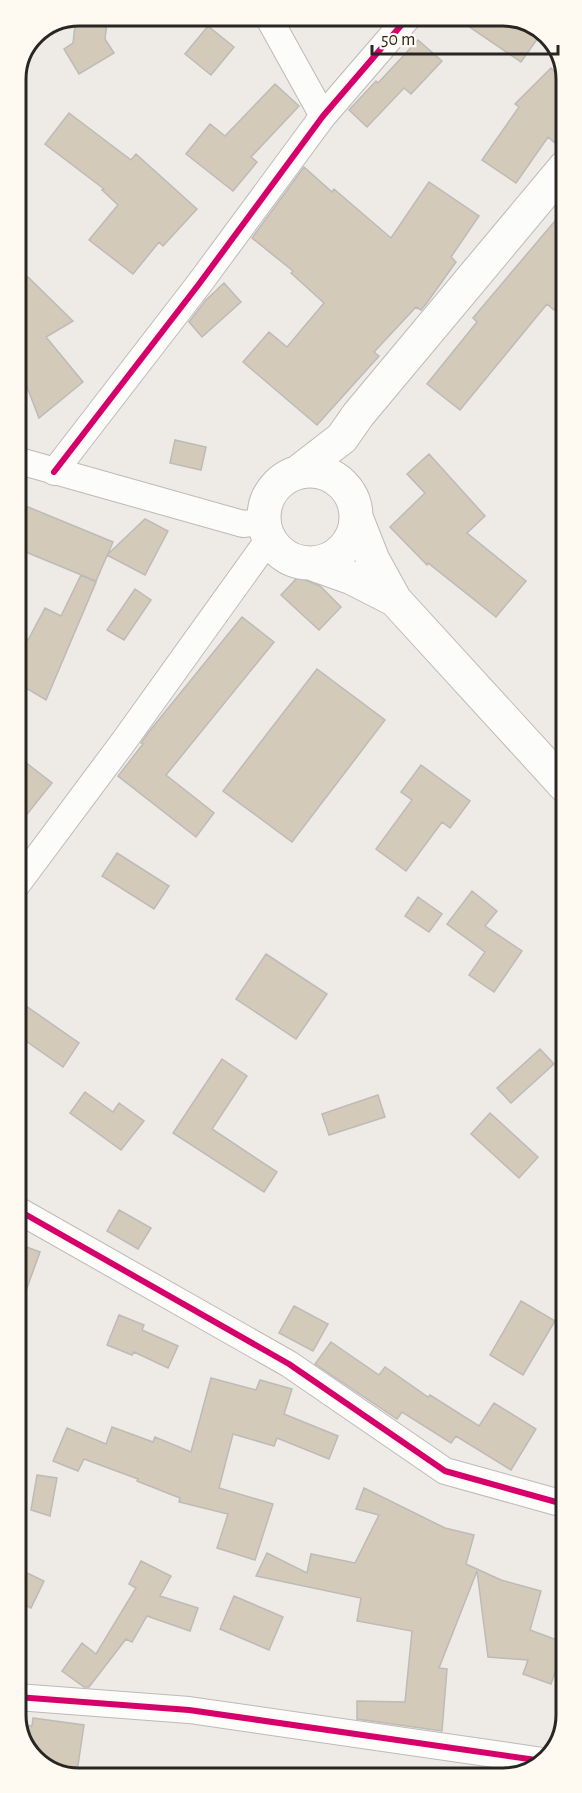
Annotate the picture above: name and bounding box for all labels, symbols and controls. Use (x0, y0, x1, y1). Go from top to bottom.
scale bar (372, 18, 558, 56)
text: 50 m (381, 31, 415, 49)

